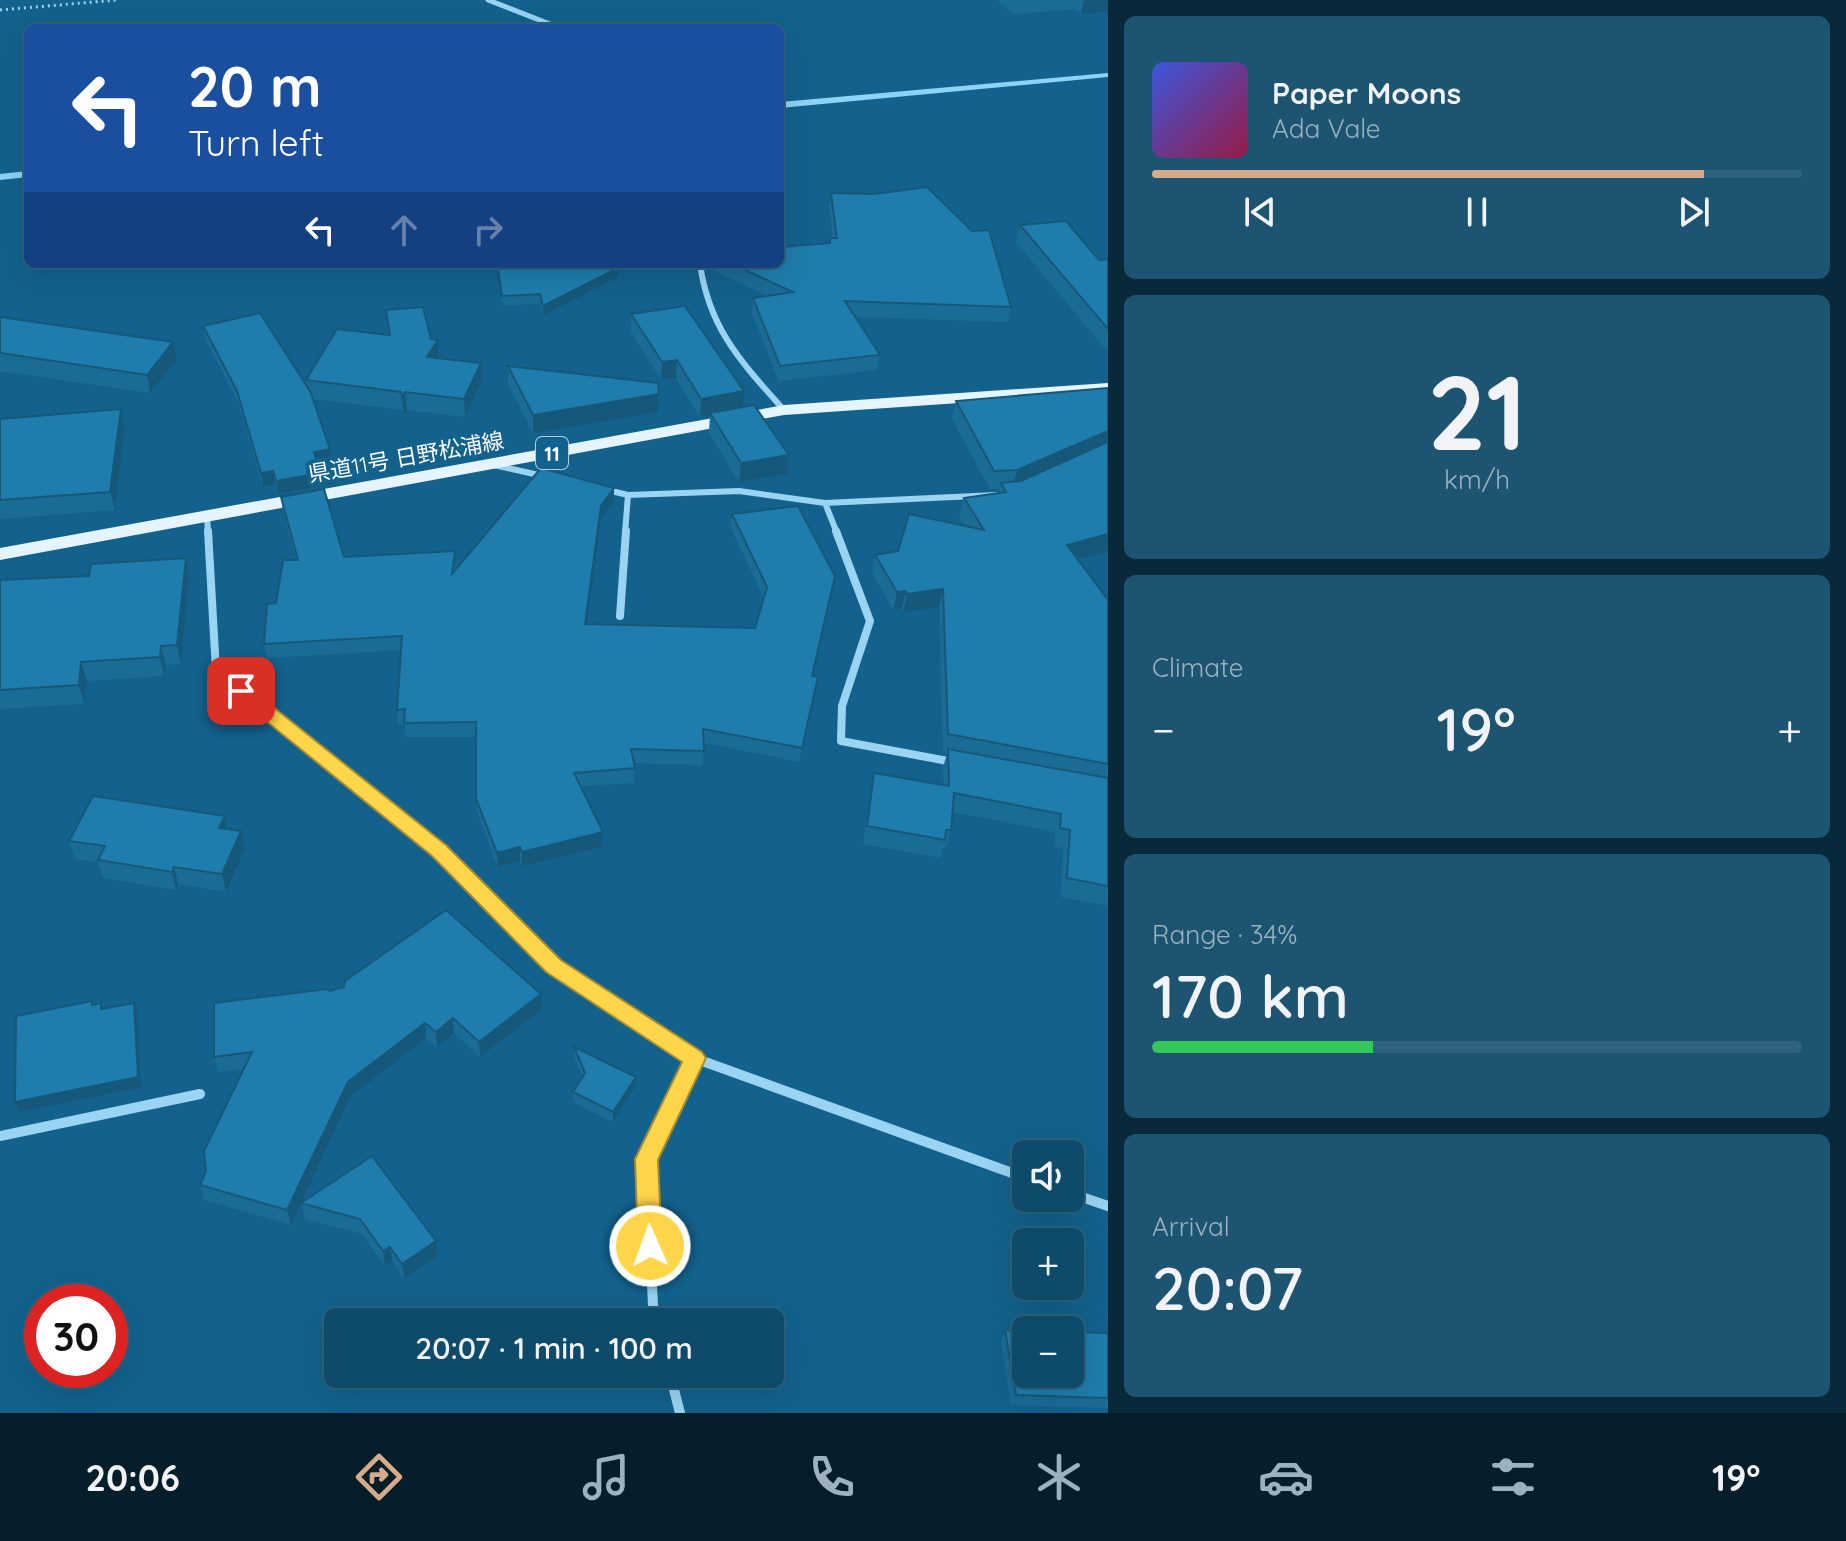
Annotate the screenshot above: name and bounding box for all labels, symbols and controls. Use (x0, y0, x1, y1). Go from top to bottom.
text: 20 m (188, 51, 322, 121)
icon: left (56, 56, 160, 160)
text: Paper Moons (1272, 74, 1461, 112)
text: Ada Vale (1272, 112, 1381, 145)
text: Turn left (188, 120, 324, 165)
icon: previous (1238, 190, 1282, 234)
icon: pause (1455, 190, 1499, 234)
icon: next (1672, 190, 1716, 234)
icon: left (298, 208, 342, 252)
icon: ahead (382, 208, 426, 252)
icon: right (466, 208, 510, 252)
text: 21 (1427, 346, 1527, 476)
street label: 県道11号 日野松浦線 (306, 426, 506, 488)
road number: 11 (536, 437, 568, 469)
text: km/h (1444, 463, 1510, 496)
text: Climate (1152, 651, 1243, 684)
pin (207, 657, 275, 725)
icon: arrive (219, 669, 263, 713)
text: 19° (1436, 691, 1516, 766)
text: − (1152, 702, 1175, 757)
text: + (1777, 702, 1802, 757)
text: Range · 34% (1152, 918, 1297, 951)
text: 170 km (1152, 958, 1349, 1033)
map controls (1012, 1140, 1084, 1388)
button: sound (1012, 1140, 1084, 1212)
position arrow (608, 1204, 692, 1288)
text: Arrival (1152, 1210, 1230, 1243)
button: + (1012, 1228, 1084, 1300)
text: 20:07 (1152, 1250, 1303, 1325)
speed limit sign: 30 (24, 1284, 128, 1388)
button: − (1012, 1316, 1084, 1388)
text: 20:07 · 1 min · 100 m (415, 1329, 693, 1367)
icon: directions (351, 1449, 407, 1505)
icon: music (578, 1449, 634, 1505)
icon: phone (804, 1449, 860, 1505)
icon: climate (1031, 1449, 1087, 1505)
icon: car (1258, 1449, 1314, 1505)
icon: filters (1485, 1449, 1541, 1505)
text: 20:06 (85, 1455, 180, 1500)
text: 19° (1712, 1455, 1760, 1500)

